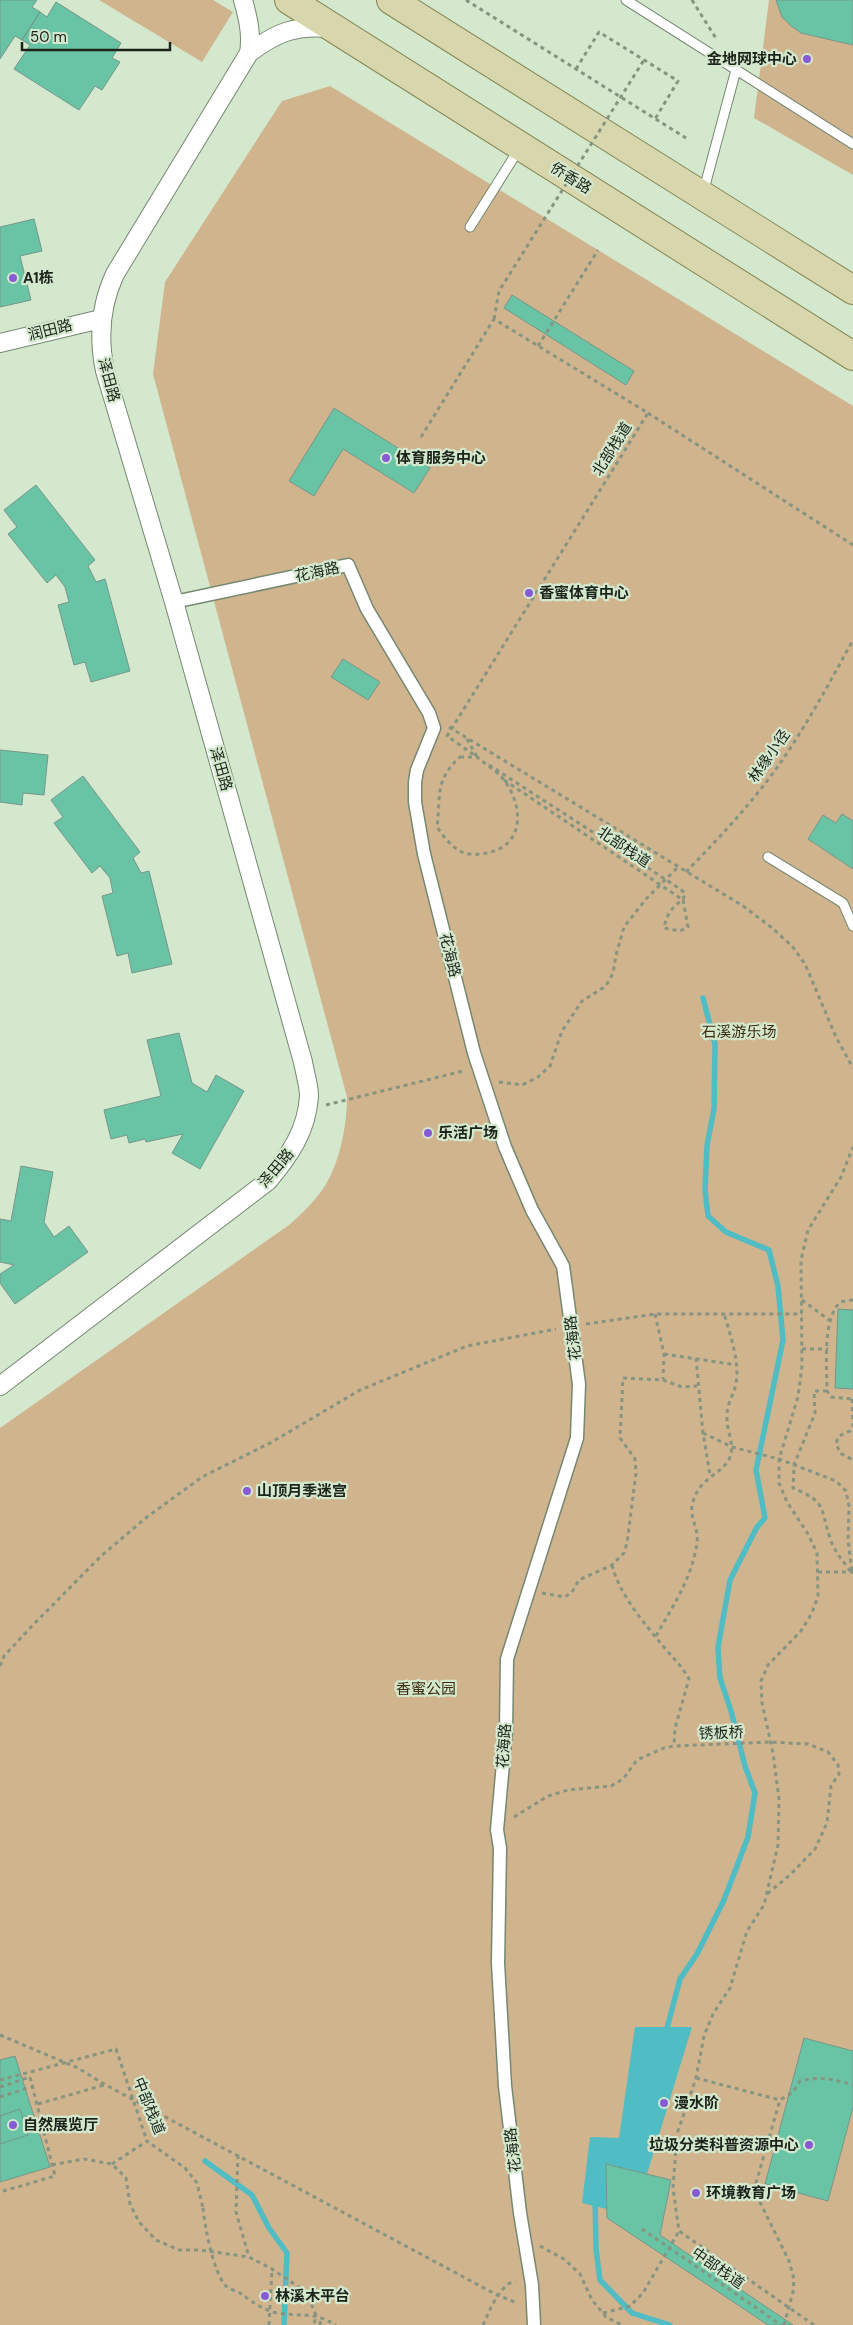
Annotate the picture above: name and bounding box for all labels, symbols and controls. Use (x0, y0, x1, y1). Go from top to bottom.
scale bar (22, 20, 170, 52)
text: 50 m (30, 27, 67, 47)
place label: 金地网球中心 (707, 49, 797, 69)
marker: 金地网球中心 (801, 53, 813, 65)
street label: 侨香路 (547, 158, 595, 198)
place label: A1栋 (23, 268, 54, 288)
marker: A1栋 (7, 272, 19, 284)
street label: 润田路 (26, 315, 74, 345)
street label: 泽田路 (94, 356, 124, 404)
street label: 北部栈道 (588, 418, 636, 480)
place label: 体育服务中心 (396, 448, 486, 468)
marker: 体育服务中心 (380, 452, 392, 464)
street label: 花海路 (293, 558, 341, 586)
place label: 香蜜体育中心 (539, 583, 629, 603)
marker: 香蜜体育中心 (523, 587, 535, 599)
street label: 林缘小径 (744, 726, 794, 786)
street label: 泽田路 (205, 745, 237, 793)
street label: 北部栈道 (594, 822, 654, 872)
street label: 花海路 (435, 931, 465, 979)
park label: 石溪游乐场 (701, 1022, 777, 1042)
place label: 乐活广场 (438, 1123, 498, 1143)
marker: 乐活广场 (422, 1127, 434, 1139)
street label: 泽田路 (254, 1144, 298, 1192)
street label: 花海路 (560, 1314, 586, 1362)
place label: 山顶月季迷宫 (257, 1481, 347, 1501)
marker: 山顶月季迷宫 (241, 1485, 253, 1497)
park label: 香蜜公园 (396, 1679, 456, 1699)
street label: 锈板桥 (698, 1722, 744, 1744)
street label: 花海路 (492, 1723, 516, 1769)
street label: 中部栈道 (128, 2074, 170, 2138)
place label: 漫水阶 (674, 2093, 719, 2113)
marker: 漫水阶 (658, 2097, 670, 2109)
place label: 自然展览厅 (23, 2115, 98, 2135)
marker: 自然展览厅 (7, 2119, 19, 2131)
street label: 花海路 (500, 2126, 526, 2174)
place label: 垃圾分类科普资源中心 (649, 2135, 799, 2155)
marker: 垃圾分类科普资源中心 (803, 2139, 815, 2151)
place label: 环境教育广场 (706, 2183, 796, 2203)
marker: 环境教育广场 (690, 2187, 702, 2199)
street label: 中部栈道 (688, 2243, 748, 2293)
place label: 林溪木平台 (275, 2286, 350, 2306)
marker: 林溪木平台 (259, 2290, 271, 2302)

